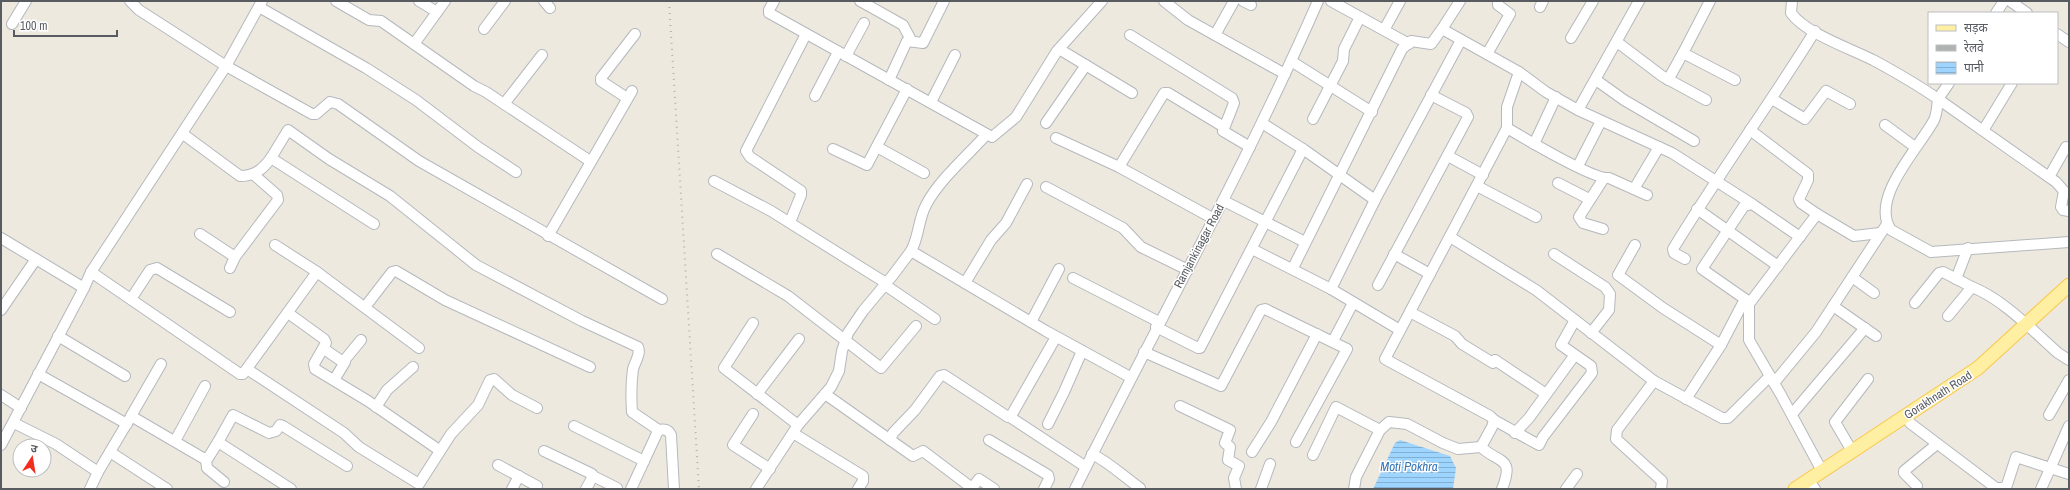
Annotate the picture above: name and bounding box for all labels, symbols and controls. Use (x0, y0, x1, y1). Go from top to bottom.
scale bar (14, 12, 117, 38)
legend (1928, 12, 2058, 84)
text: 100 m (20, 18, 47, 34)
text: सड़क (1964, 20, 1989, 36)
text: रेलवे (1964, 40, 1984, 56)
text: पानी (1964, 60, 1985, 76)
street label: Ramjankinagar Road (1170, 201, 1228, 291)
street label: Gorakhnath Road (1901, 367, 1975, 423)
north arrow (12, 438, 52, 478)
text: उ (29, 441, 39, 456)
water label: Moti Pokhra (1380, 458, 1438, 475)

